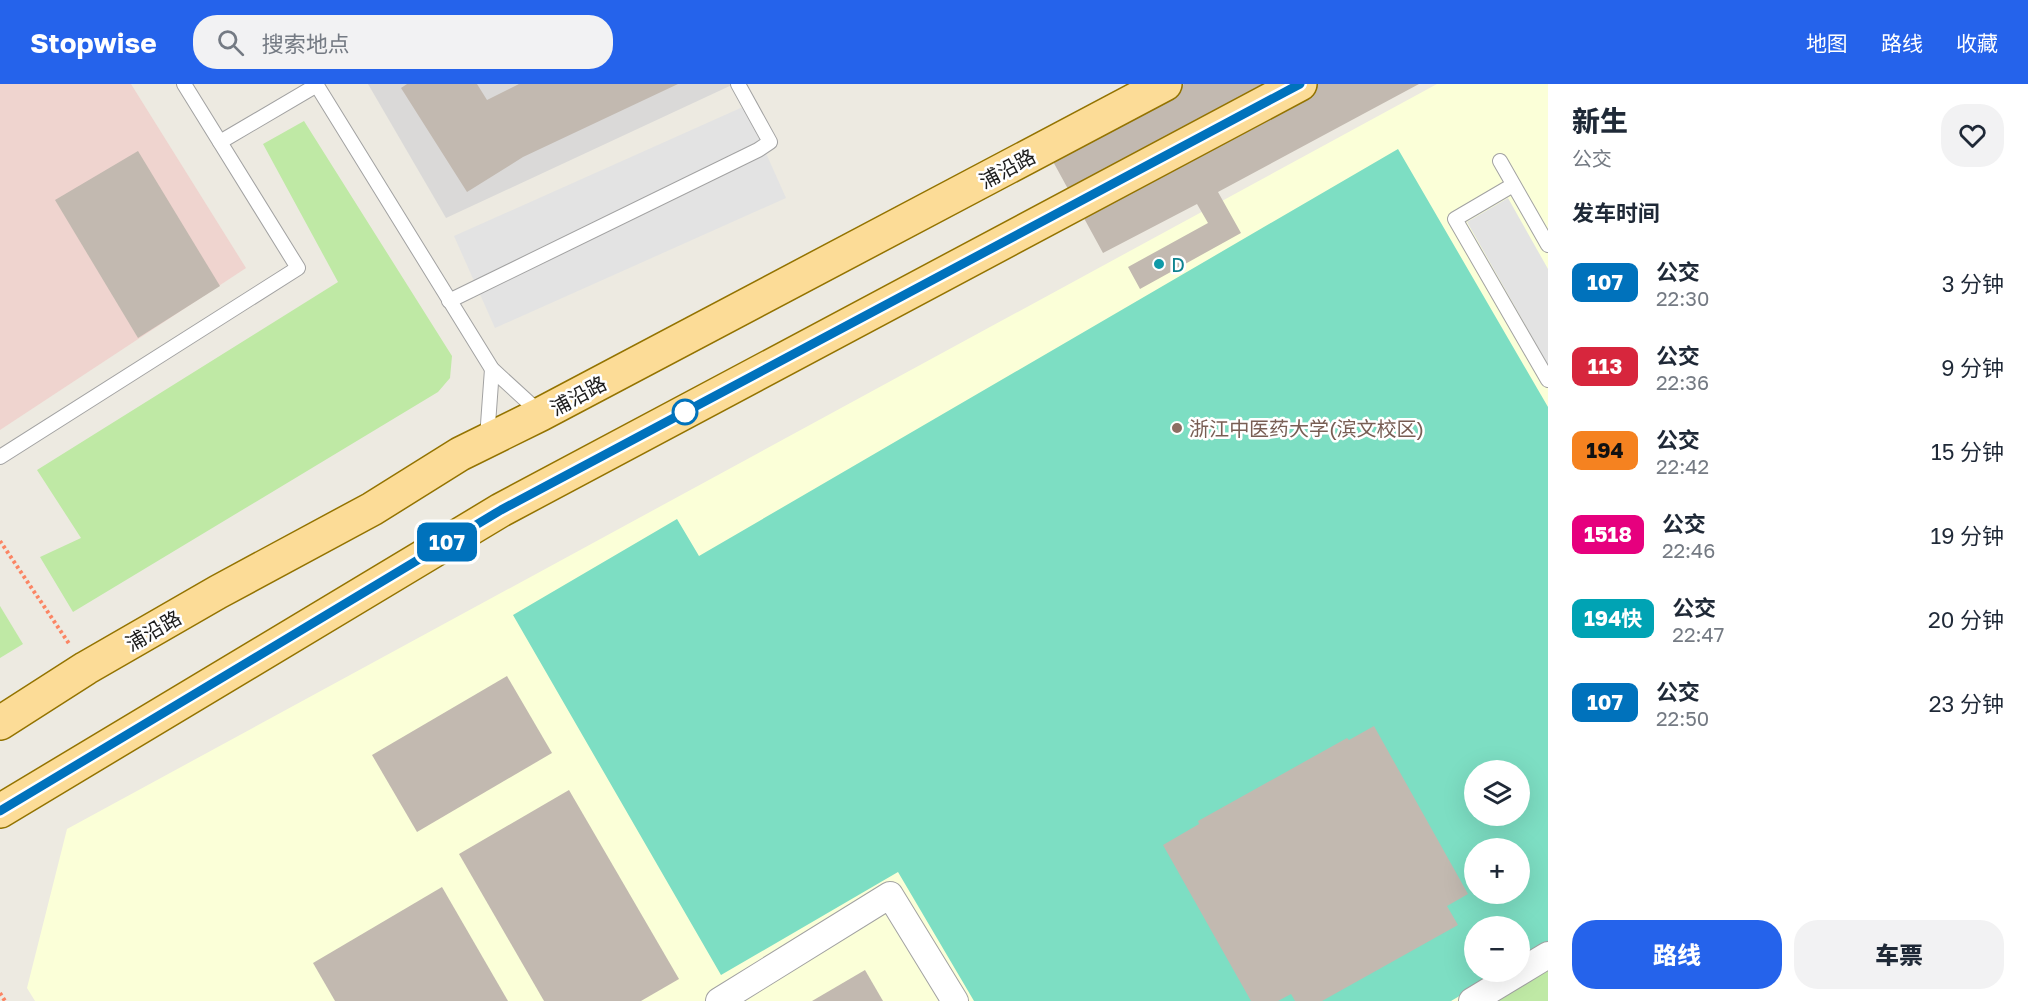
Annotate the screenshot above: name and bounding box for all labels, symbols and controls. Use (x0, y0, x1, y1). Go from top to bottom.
search box (193, 15, 613, 69)
text: Stopwise (30, 26, 157, 59)
icon: search (214, 26, 247, 59)
text: 搜索地点 (262, 30, 350, 57)
text: 地图 (1806, 30, 1848, 56)
text: 路线 (1881, 30, 1923, 56)
text: 收藏 (1956, 30, 1998, 56)
text: 新生 (1572, 104, 1628, 137)
button: heart (1941, 104, 2004, 167)
street label: 浦沿路 (975, 143, 1039, 193)
text: 公交 (1572, 146, 1612, 170)
text: 发车时间 (1572, 199, 1660, 226)
place label: D (1171, 252, 1185, 276)
marker: D (1152, 257, 1166, 271)
text: 公交 (1656, 258, 1700, 285)
text: 107 (1587, 269, 1623, 295)
text: 3 分钟 (1942, 270, 2004, 297)
text: 22:30 (1656, 286, 1709, 310)
text: 公交 (1656, 342, 1700, 369)
text: 113 (1588, 353, 1622, 379)
text: 9 分钟 (1941, 354, 2004, 381)
street label: 浦沿路 (546, 370, 610, 420)
text: 22:36 (1656, 370, 1709, 394)
unlabelled marker (672, 399, 698, 425)
place label: 浙江中医药大学(滨文校区) (1189, 416, 1424, 440)
marker: 浙江中医药大学(滨文校区) (1170, 421, 1184, 435)
text: 公交 (1656, 426, 1700, 453)
text: 194 (1586, 437, 1624, 463)
text: 15 分钟 (1931, 438, 2004, 465)
text: 22:42 (1656, 454, 1709, 478)
text: 公交 (1662, 510, 1706, 537)
text: 1518 (1584, 521, 1632, 547)
line badge: 107 (412, 522, 482, 562)
text: 19 分钟 (1931, 522, 2004, 549)
text: 107 (429, 529, 465, 555)
text: 22:46 (1662, 538, 1715, 562)
text: 公交 (1672, 594, 1716, 621)
street label: 浦沿路 (121, 605, 185, 655)
text: 194快 (1584, 605, 1642, 631)
text: 20 分钟 (1928, 606, 2004, 633)
text: 22:47 (1672, 622, 1724, 646)
text: 公交 (1656, 678, 1700, 705)
text: 107 (1587, 689, 1623, 715)
text: 23 分钟 (1929, 690, 2004, 717)
text: 22:50 (1656, 706, 1709, 730)
map controls (1464, 760, 1530, 982)
button: layers (1464, 760, 1530, 826)
button: + (1464, 838, 1530, 904)
button: − (1464, 916, 1530, 982)
button: 路线 (1572, 920, 1782, 989)
button: 车票 (1794, 920, 2004, 989)

